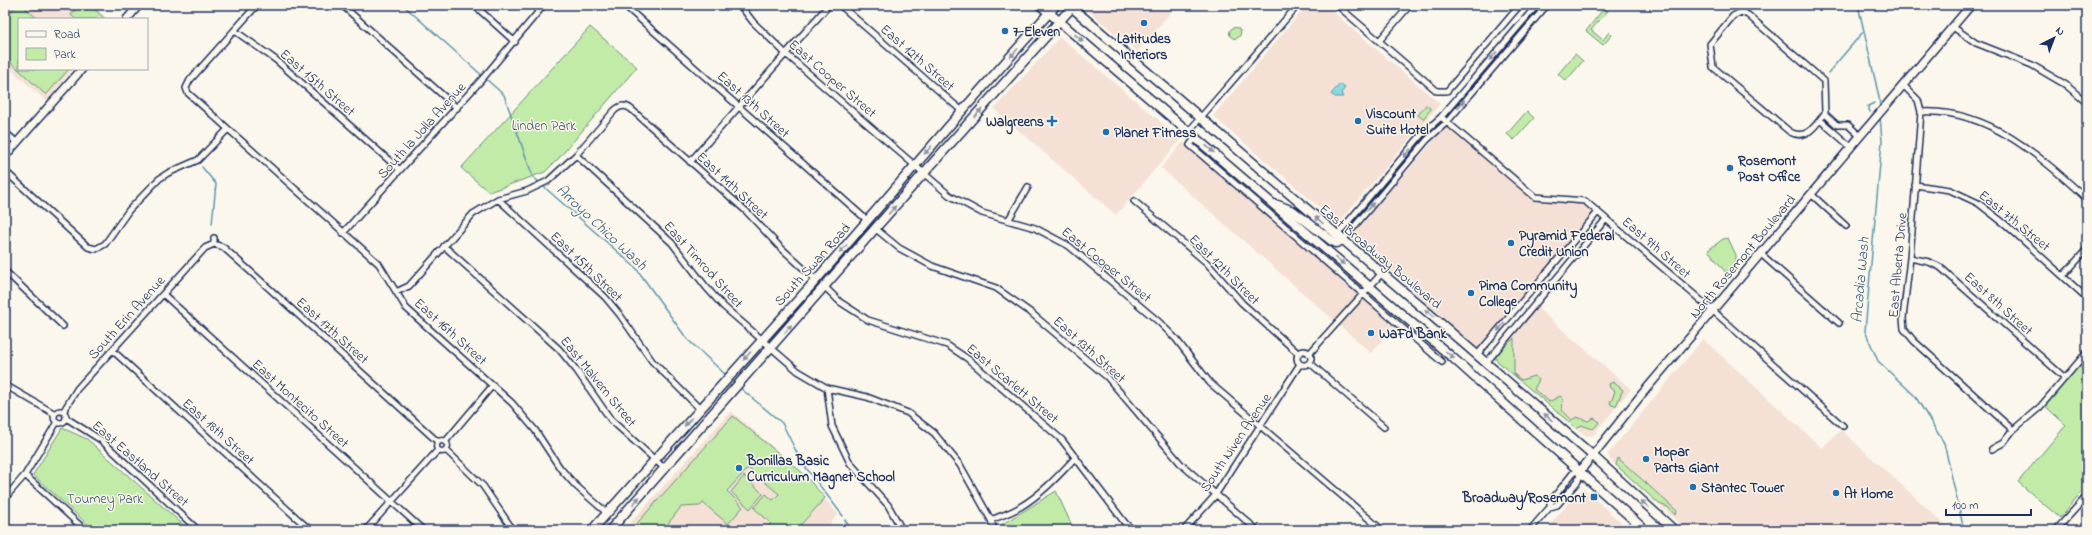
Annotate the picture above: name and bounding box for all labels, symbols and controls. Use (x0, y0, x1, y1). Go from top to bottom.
legend (18, 18, 148, 70)
marker: Latitudes Interiors (1139, 18, 1149, 28)
north arrow (2034, 18, 2074, 58)
street label: East 12th Street (875, 20, 959, 97)
place label: 7-Eleven (1013, 22, 1060, 43)
text: N (2052, 23, 2068, 40)
text: Road (54, 26, 80, 44)
marker: 7-Eleven (1000, 26, 1010, 36)
place label: Latitudes Interiors (1117, 29, 1171, 66)
one-way arrow (1073, 34, 1084, 43)
street label: East Cooper Street (783, 35, 881, 124)
street label: East 15th Street (275, 44, 360, 122)
text: Park (54, 46, 76, 64)
one-way arrow (1009, 47, 1018, 58)
one-way arrow (1489, 51, 1498, 61)
street label: East 13th Street (712, 67, 794, 144)
street label: South la Jolla Avenue (373, 77, 472, 184)
one-way arrow (1457, 99, 1466, 110)
place label: Viscount Suite Hotel (1365, 104, 1429, 141)
one-way arrow (973, 108, 983, 118)
place label: Walgreens (986, 112, 1044, 135)
park label: Linden Park (512, 116, 577, 137)
marker: Walgreens (1047, 116, 1057, 126)
marker: Viscount Suite Hotel (1353, 116, 1363, 126)
place label: Planet Fitness (1114, 123, 1196, 144)
marker: Planet Fitness (1101, 127, 1111, 137)
one-way arrow (923, 145, 932, 155)
one-way arrow (1205, 145, 1215, 154)
street label: East 14th Street (691, 147, 773, 225)
one-way arrow (1402, 147, 1411, 158)
place label: Rosemont Post Office (1737, 151, 1801, 188)
marker: Rosemont Post Office (1725, 163, 1735, 173)
water label: Arroyo Chico Wash (550, 180, 652, 277)
street label: East 7th Street (1974, 186, 2055, 257)
street label: North Rosemont Boulevard (1685, 190, 1801, 323)
street label: East Broadway Boulevard (1314, 200, 1446, 316)
one-way arrow (1366, 202, 1375, 213)
one-way arrow (888, 205, 897, 216)
street label: East Alberta Drive (1883, 211, 1914, 319)
street label: East 9th Street (1617, 212, 1695, 284)
one-way arrow (1314, 215, 1325, 224)
street label: East Timrod Street (658, 217, 748, 314)
street label: South Swan Road (770, 219, 856, 311)
street label: East Cooper Street (1056, 222, 1156, 308)
place label: Pyramid Federal Credit Union (1519, 226, 1615, 263)
street label: East 15th Street (545, 227, 627, 307)
street label: East 12th Street (1184, 230, 1264, 311)
water label: Arcadia Wash (1846, 235, 1876, 324)
marker: Pyramid Federal Credit Union (1506, 238, 1516, 248)
one-way arrow (838, 244, 848, 254)
one-way arrow (1335, 257, 1346, 266)
street label: East 8th Street (1959, 267, 2037, 341)
street label: South Erin Avenue (84, 271, 171, 365)
place label: Pima Community College (1479, 276, 1577, 315)
marker: Pima Community College (1466, 288, 1476, 298)
street label: East 17th Street (291, 293, 373, 370)
street label: East 16th Street (409, 293, 491, 371)
one-way arrow (1424, 309, 1434, 318)
street label: East 13th Street (1048, 312, 1130, 389)
one-way arrow (1496, 322, 1505, 333)
one-way arrow (783, 324, 792, 334)
place label: WaFd Bank (1379, 324, 1447, 345)
marker: WaFd Bank (1366, 328, 1376, 338)
street label: East Malvern Street (554, 332, 641, 432)
street label: East Scarlett Street (961, 339, 1063, 429)
one-way arrow (742, 351, 751, 361)
one-way arrow (1444, 351, 1455, 360)
street label: East Montecito Street (247, 355, 354, 454)
street label: South Niven Avenue (1195, 389, 1278, 497)
street label: East 18th Street (177, 394, 259, 471)
one-way arrow (1543, 413, 1553, 422)
street label: East Eastland Street (87, 416, 193, 513)
one-way arrow (684, 417, 693, 427)
place label: Mopar Parts Giant (1654, 442, 1719, 479)
place label: Bonillas Basic Curriculum Magnet School (746, 451, 895, 490)
marker: Mopar Parts Giant (1641, 454, 1651, 464)
marker: Bonillas Basic Curriculum Magnet School (734, 463, 744, 473)
place label: Stantec Tower (1701, 478, 1785, 499)
marker: Stantec Tower (1688, 482, 1698, 492)
place label: At Home (1844, 484, 1894, 505)
place label: Broadway/Rosemont (1461, 488, 1586, 511)
marker: At Home (1831, 488, 1841, 498)
park label: Toumey Park (67, 489, 144, 511)
scale bar (1946, 491, 2031, 517)
marker: Broadway/Rosemont (1589, 492, 1599, 502)
one-way arrow (631, 495, 640, 506)
text: 100 m (1952, 497, 1979, 515)
one-way arrow (1640, 499, 1650, 508)

